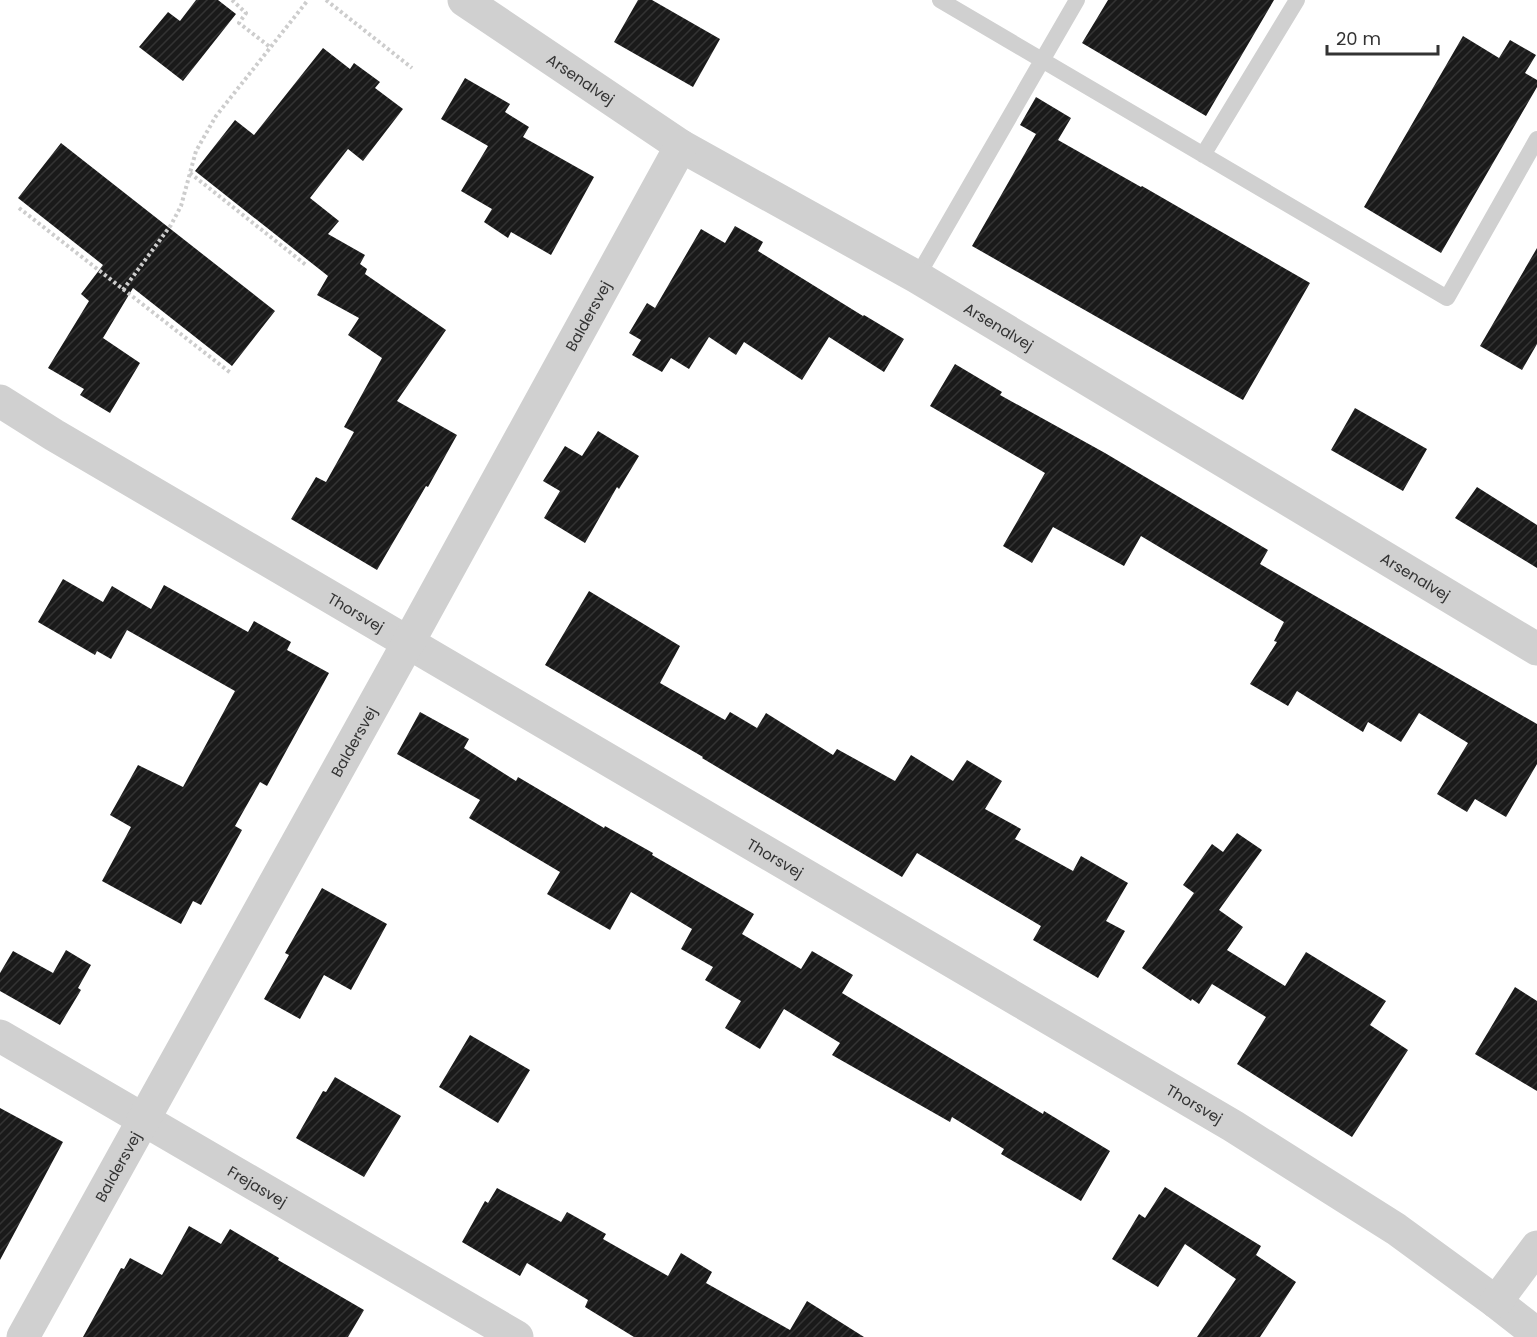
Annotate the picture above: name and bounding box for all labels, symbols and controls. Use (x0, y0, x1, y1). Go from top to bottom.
scale bar (1327, 18, 1438, 56)
text: 20 m (1336, 26, 1381, 51)
street label: Arsenalvej (543, 48, 619, 109)
street label: Baldersvej (560, 277, 616, 355)
street label: Arsenalvej (960, 297, 1038, 355)
street label: Arsenalvej (1377, 547, 1454, 605)
street label: Thorsvej (324, 587, 388, 637)
street label: Baldersvej (325, 703, 381, 780)
street label: Thorsvej (743, 833, 808, 883)
street label: Thorsvej (1163, 1079, 1227, 1128)
street label: Baldersvej (90, 1128, 146, 1205)
street label: Frejasvej (224, 1160, 291, 1212)

